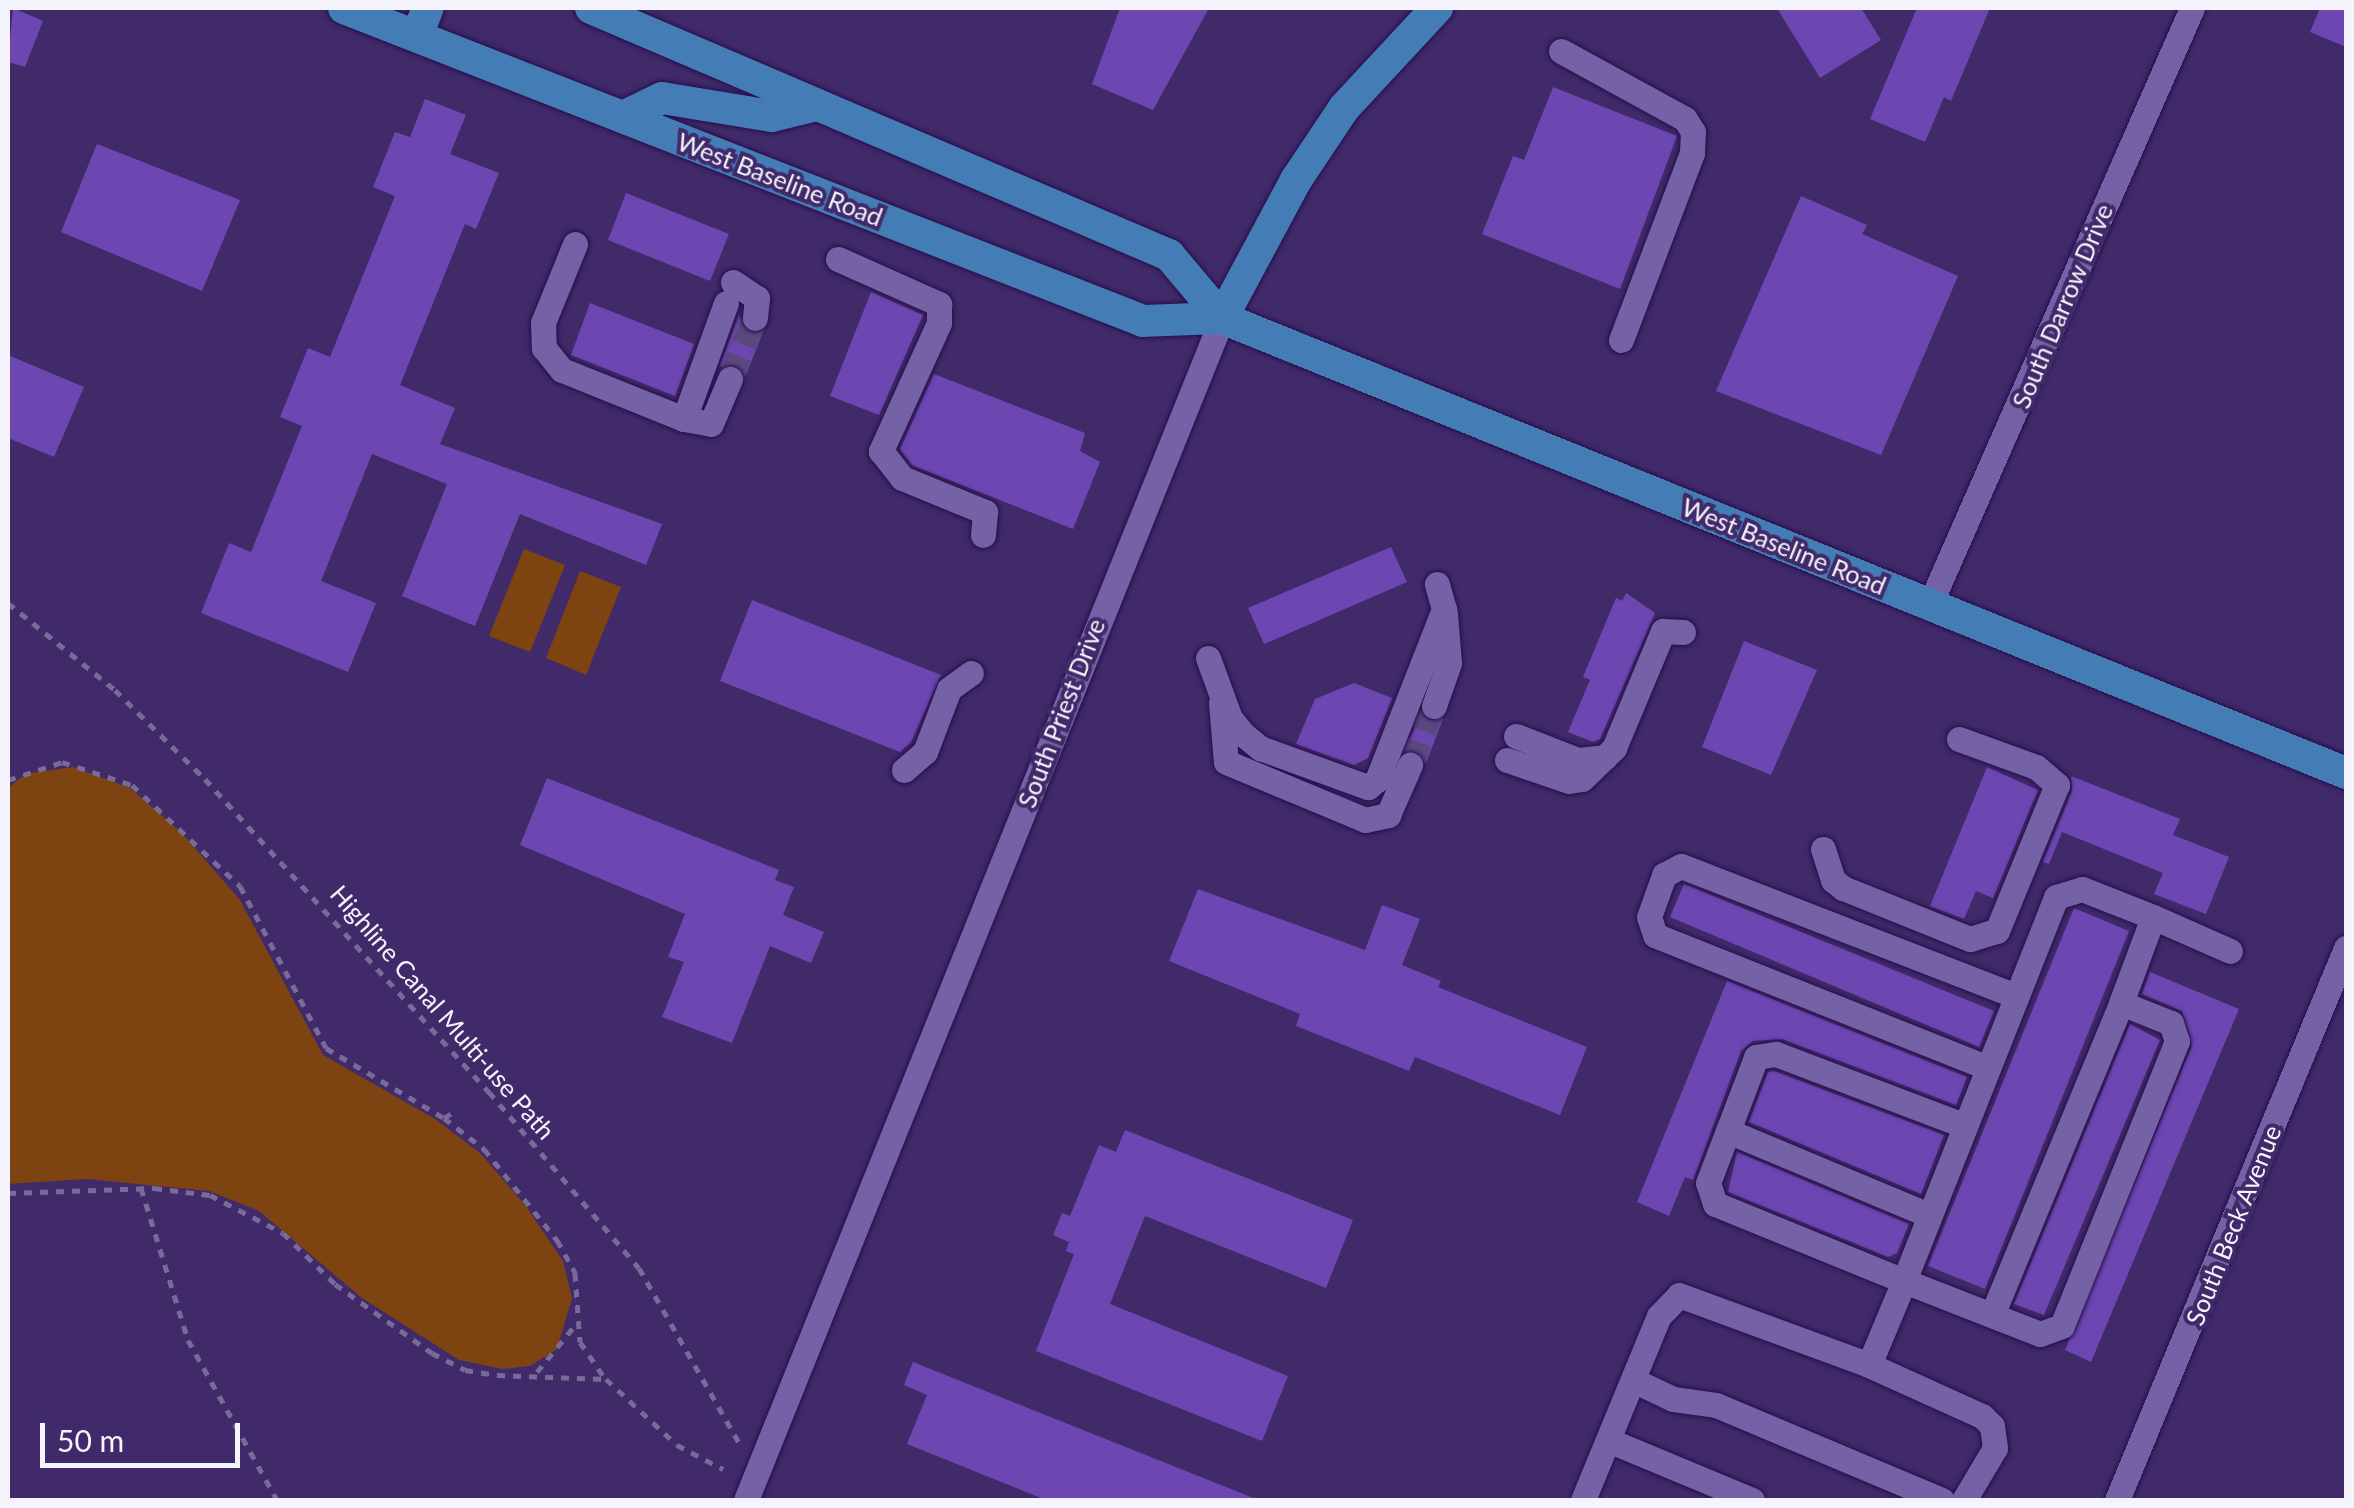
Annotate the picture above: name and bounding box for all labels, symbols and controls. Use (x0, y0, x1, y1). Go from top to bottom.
street label: West Baseline Road (673, 126, 887, 232)
street label: South Darrow Drive (2005, 199, 2119, 413)
street label: West Baseline Road (1678, 491, 1890, 601)
street label: South Priest Drive (1011, 614, 1111, 812)
street label: Highline Canal Multi-use Path (324, 879, 562, 1145)
street label: South Beck Avenue (2179, 1120, 2287, 1330)
scale bar (45, 1403, 245, 1465)
text: 50 m (57, 1422, 124, 1458)

